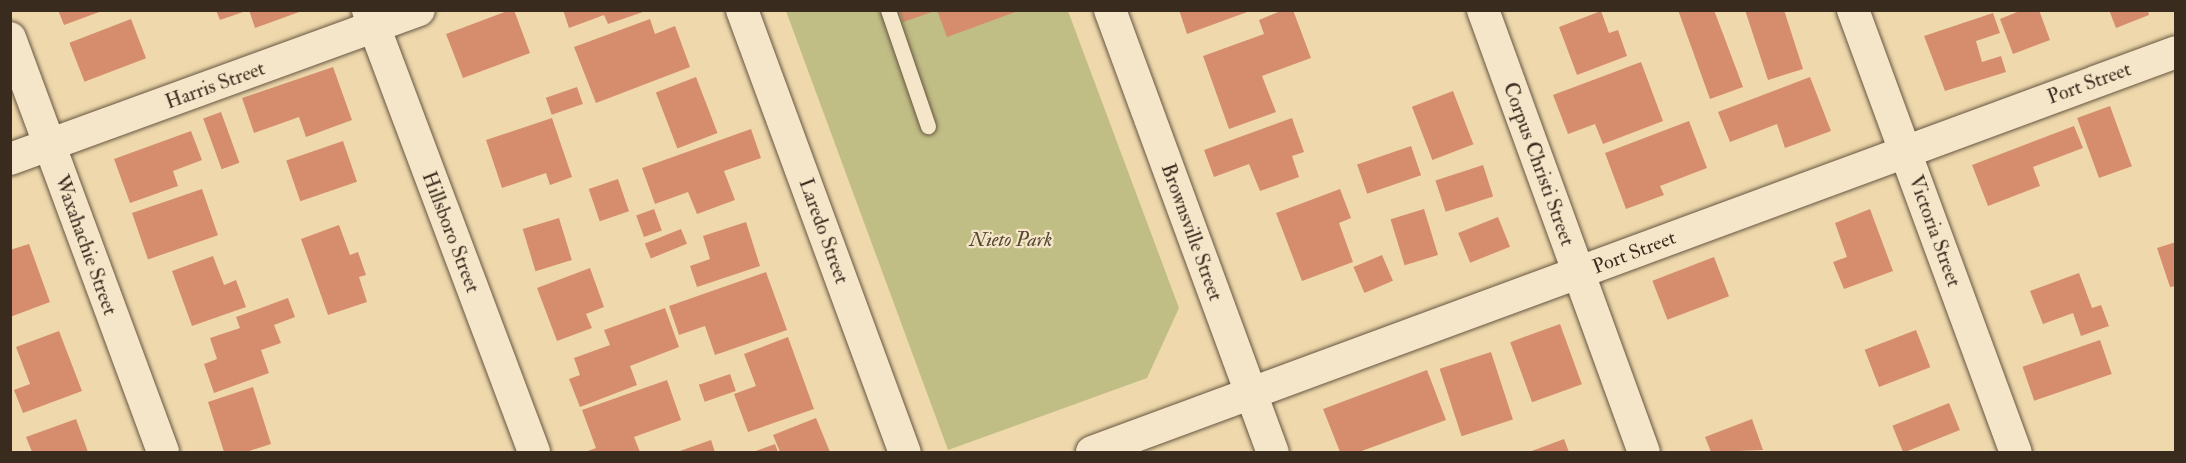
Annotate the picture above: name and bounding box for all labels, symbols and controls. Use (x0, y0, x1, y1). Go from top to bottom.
street label: Harris Street (162, 56, 268, 114)
street label: Port Street (2044, 57, 2134, 109)
street label: Corpus Christi Street (1498, 79, 1580, 249)
street label: Brownsville Street (1156, 160, 1228, 304)
street label: Hillsboro Street (417, 168, 485, 296)
street label: Waxahachie Street (50, 172, 122, 318)
street label: Victoria Street (1904, 172, 1966, 290)
street label: Laredo Street (794, 175, 854, 287)
street label: Port Street (1589, 225, 1679, 279)
park label: Nieto Park (970, 227, 1052, 251)

